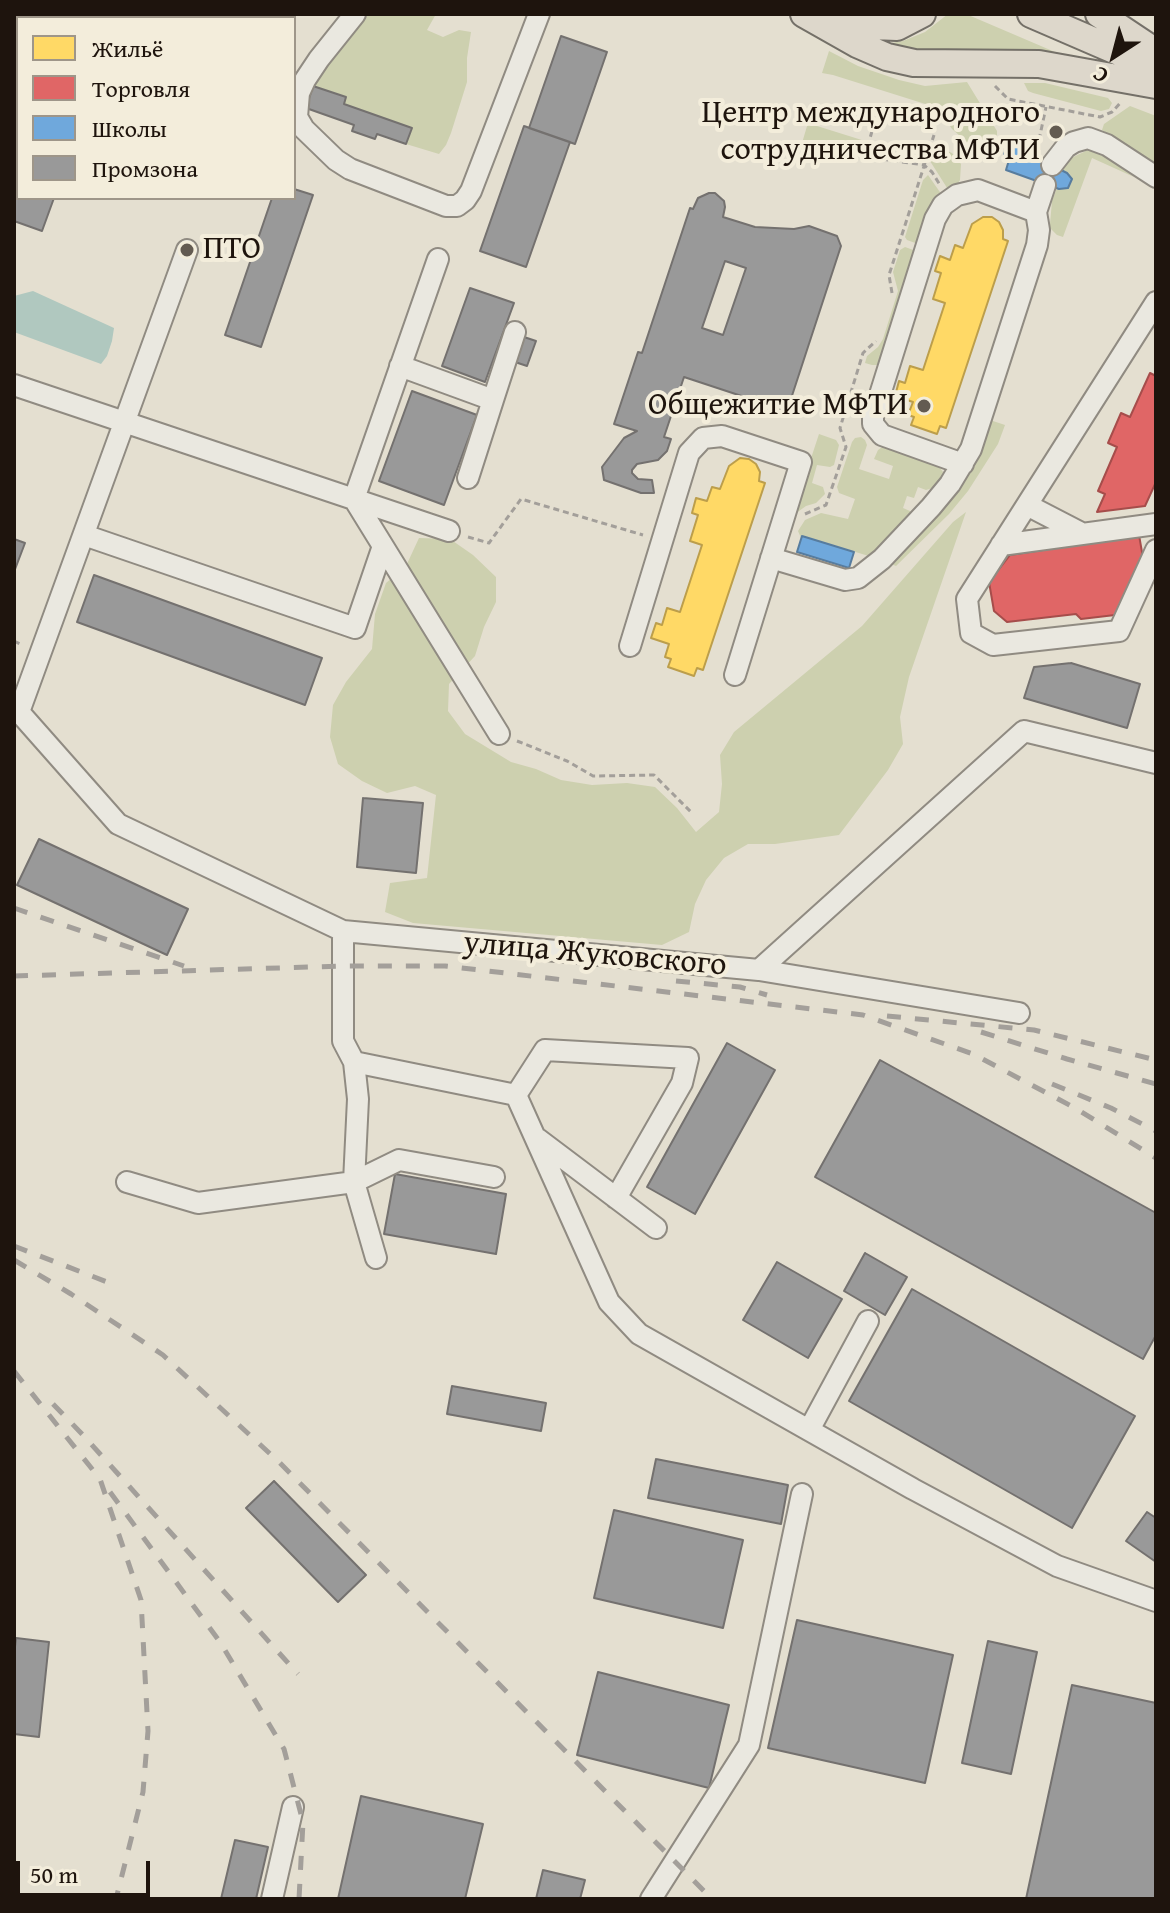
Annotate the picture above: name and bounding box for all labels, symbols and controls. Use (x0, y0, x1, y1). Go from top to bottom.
legend (16, 16, 296, 200)
north arrow (1074, 16, 1154, 96)
text: Жильё (92, 31, 163, 66)
text: С (1085, 59, 1114, 92)
text: Торговля (92, 71, 190, 106)
place label: Центр международного сотрудничества МФТИ (702, 95, 1040, 170)
text: Школы (92, 111, 167, 146)
marker: Центр международного сотрудничества МФТИ (1047, 123, 1065, 141)
text: Промзона (92, 151, 198, 186)
place label: ПТО (203, 231, 261, 269)
marker: ПТО (178, 241, 196, 259)
place label: Общежитие МФТИ (648, 387, 908, 425)
marker: Общежитие МФТИ (915, 397, 933, 415)
street label: улица Жуковского (462, 924, 728, 986)
scale bar (20, 1845, 154, 1895)
text: 50 m (30, 1857, 78, 1892)

